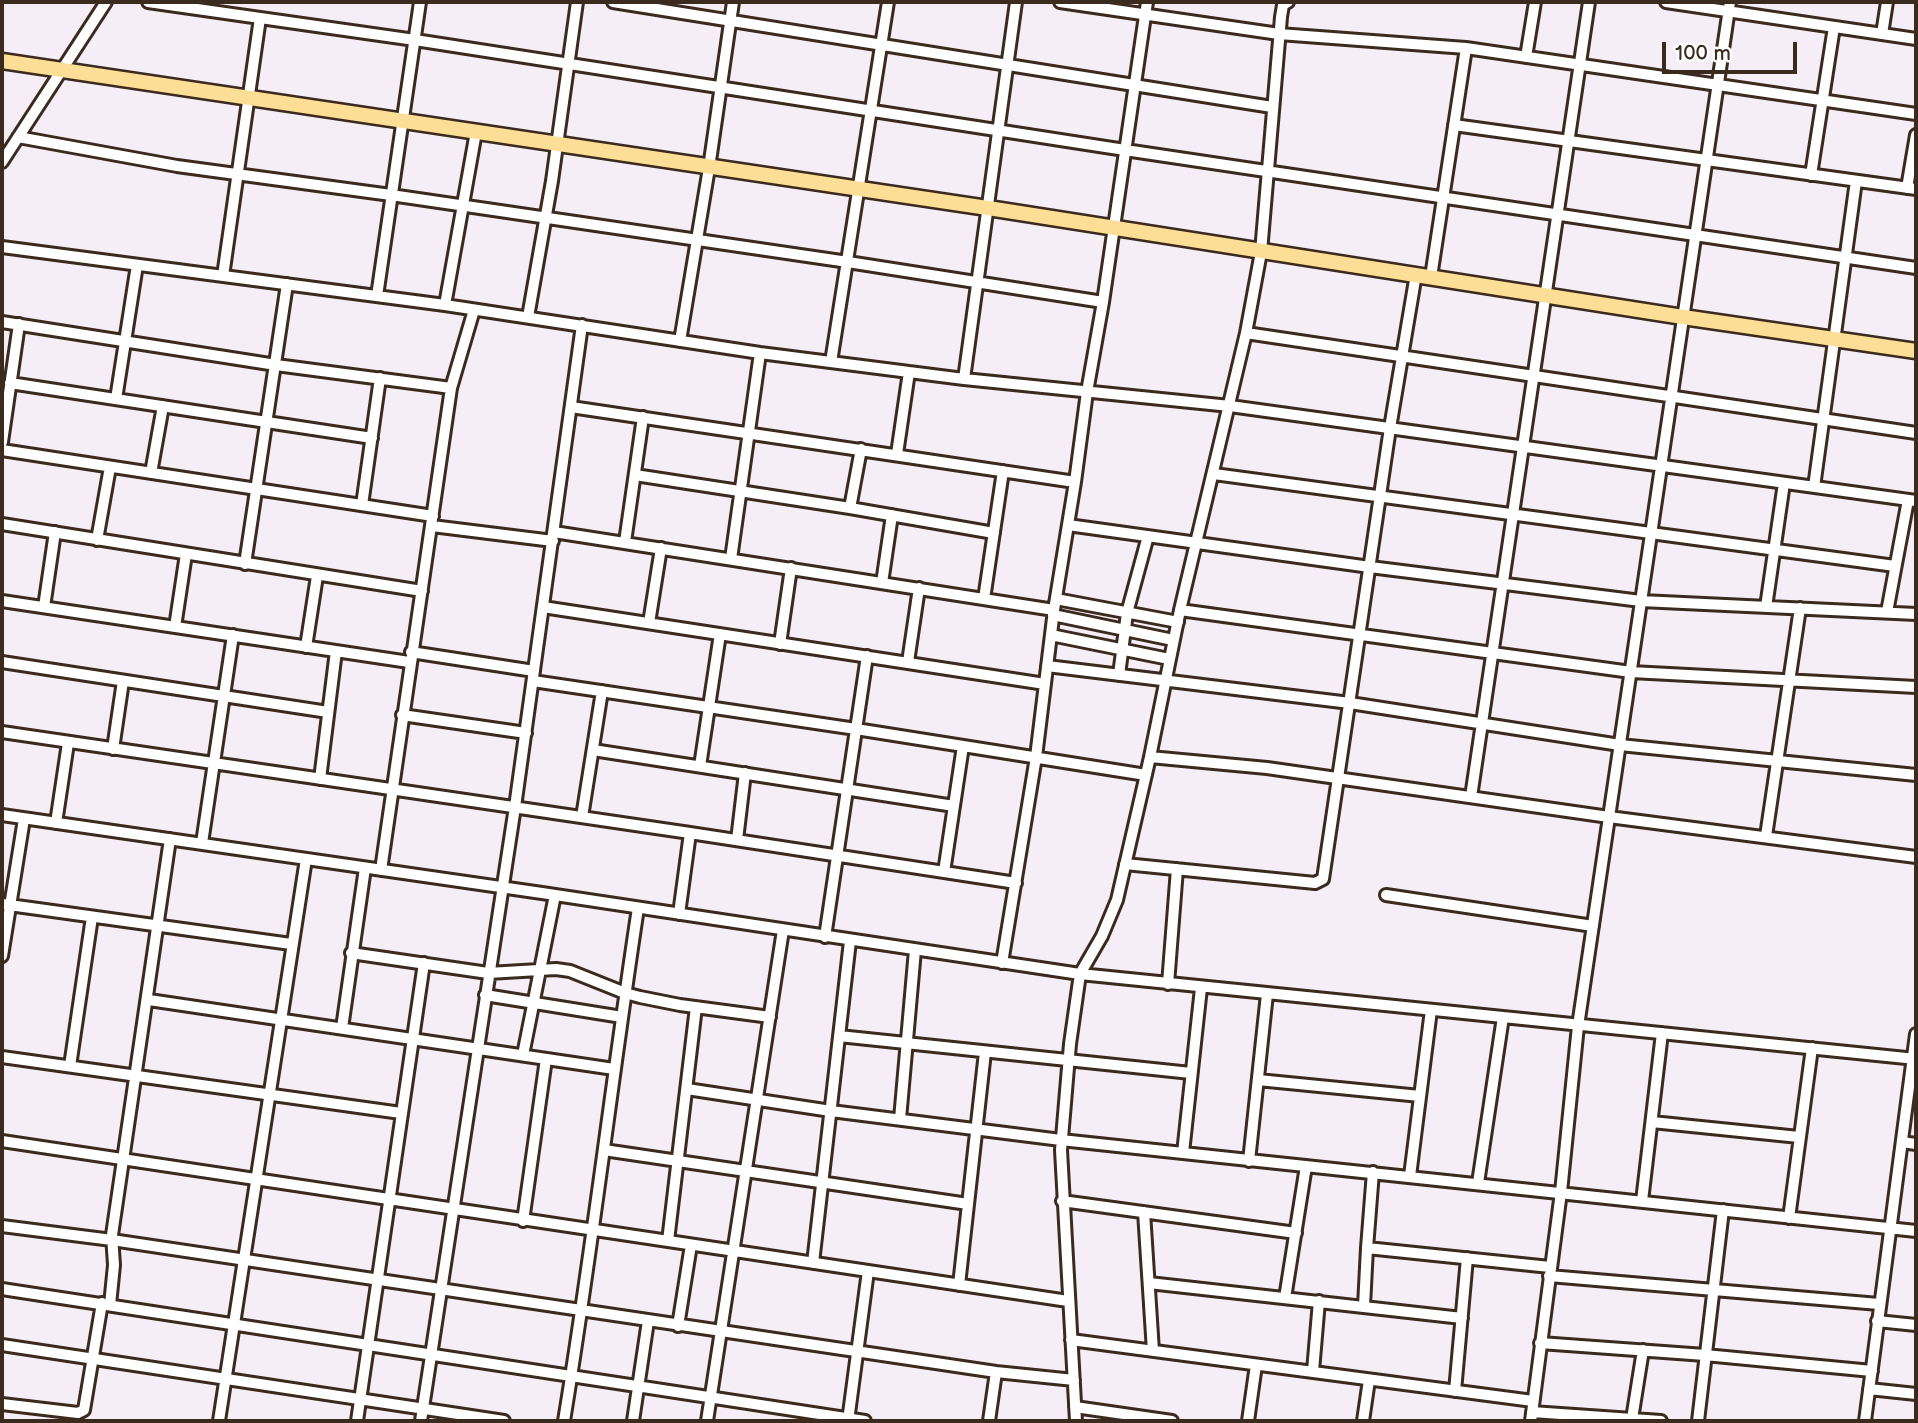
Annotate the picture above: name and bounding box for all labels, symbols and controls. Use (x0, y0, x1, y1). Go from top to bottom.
scale bar (1666, 28, 1801, 72)
text: 100 m (1675, 41, 1731, 66)

